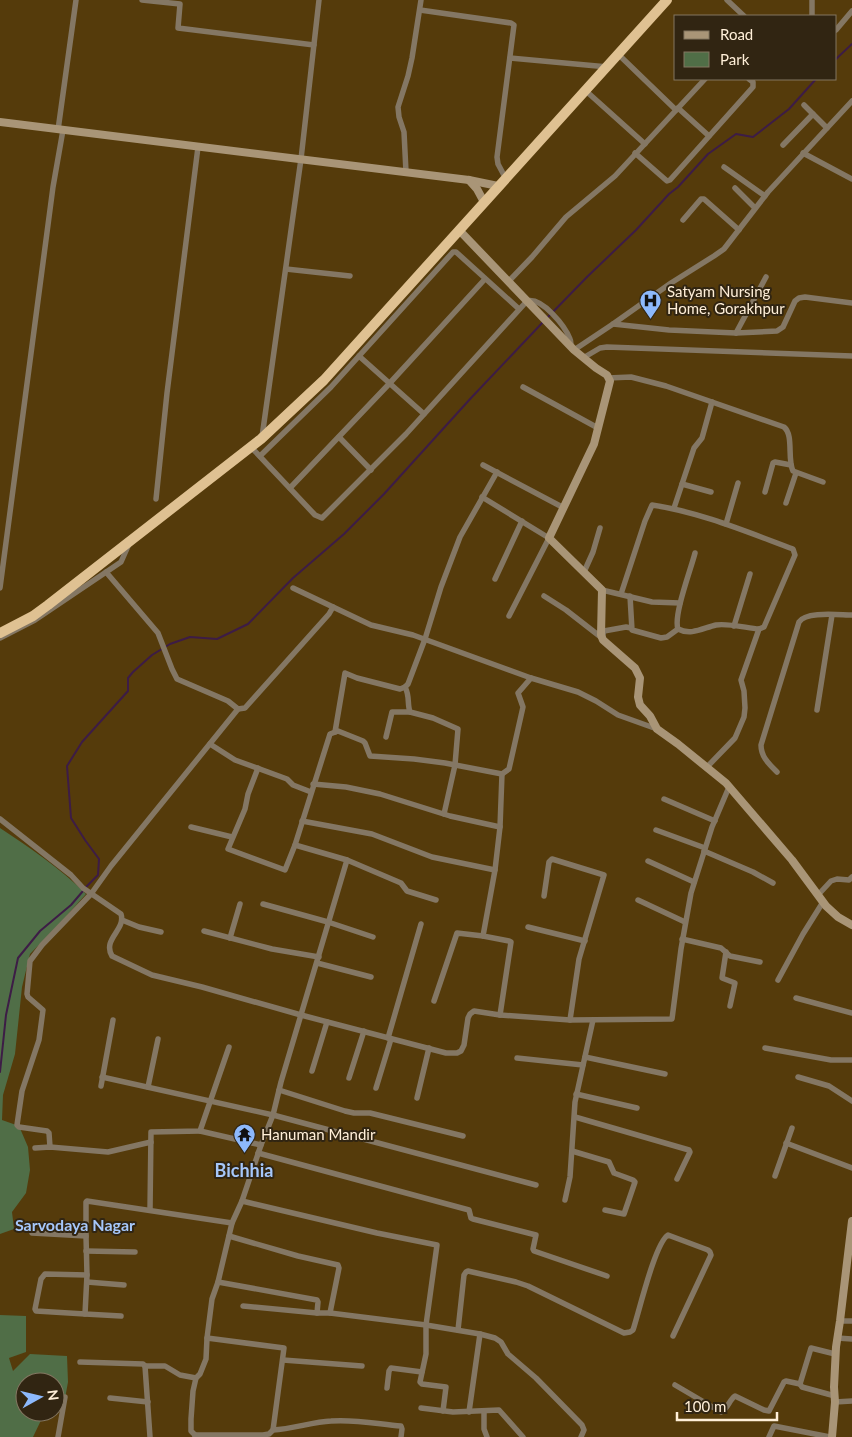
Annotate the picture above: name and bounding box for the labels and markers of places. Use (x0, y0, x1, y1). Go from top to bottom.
place label: Satyam Nursing Home, Gorakhpur (667, 282, 785, 317)
hospital icon: Satyam Nursing Home, Gorakhpur (639, 288, 663, 319)
temple icon: Hanuman Mandir (233, 1122, 257, 1153)
place label: Hanuman Mandir (261, 1125, 376, 1143)

